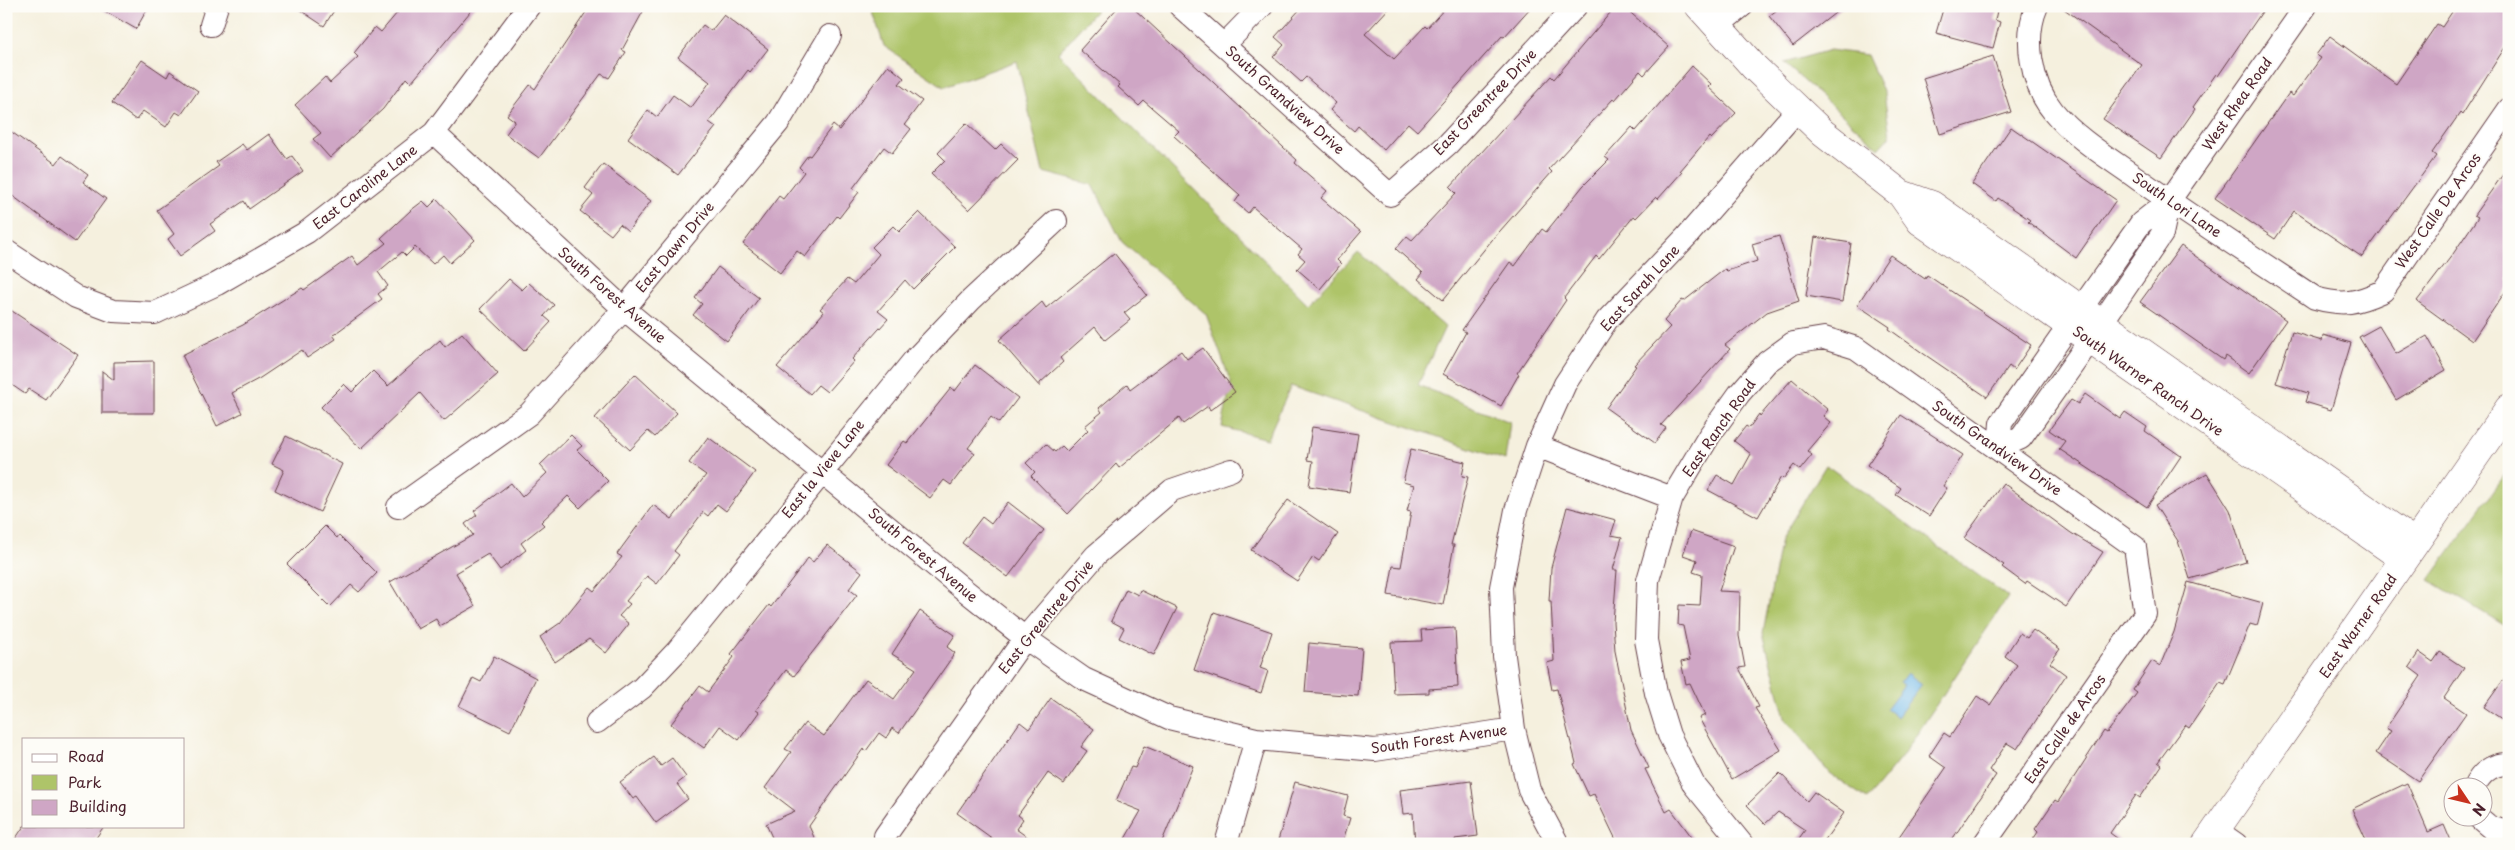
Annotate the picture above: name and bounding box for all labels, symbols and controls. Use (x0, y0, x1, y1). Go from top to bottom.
street label: South Grandview Drive (1221, 40, 1350, 159)
street label: East Greentree Drive (1428, 44, 1541, 160)
street label: West Rhea Road (2197, 53, 2277, 155)
street label: East Caroline Lane (308, 139, 422, 234)
street label: West Calle De Arcos (2390, 148, 2486, 273)
street label: South Lori Lane (2128, 167, 2226, 242)
street label: East Dawn Drive (630, 197, 719, 297)
street label: East Sarah Lane (1595, 240, 1684, 336)
street label: South Forest Avenue (554, 242, 671, 348)
street label: South Warner Ranch Drive (2069, 320, 2228, 441)
street label: East Ranch Road (1677, 375, 1760, 481)
street label: South Grandview Drive (1928, 395, 2066, 500)
street label: East la Vieve Lane (776, 415, 869, 522)
street label: South Forest Avenue (864, 502, 983, 607)
street label: East Greentree Drive (993, 555, 1098, 678)
street label: East Warner Road (2314, 569, 2401, 682)
street label: East Calle de Arcos (2019, 670, 2110, 788)
street label: South Forest Avenue (1370, 719, 1509, 758)
legend (22, 738, 185, 828)
text: Road (68, 744, 104, 767)
text: Park (68, 770, 102, 793)
north arrow (2442, 778, 2492, 828)
text: Building (68, 794, 127, 817)
text: N (2467, 799, 2491, 820)

